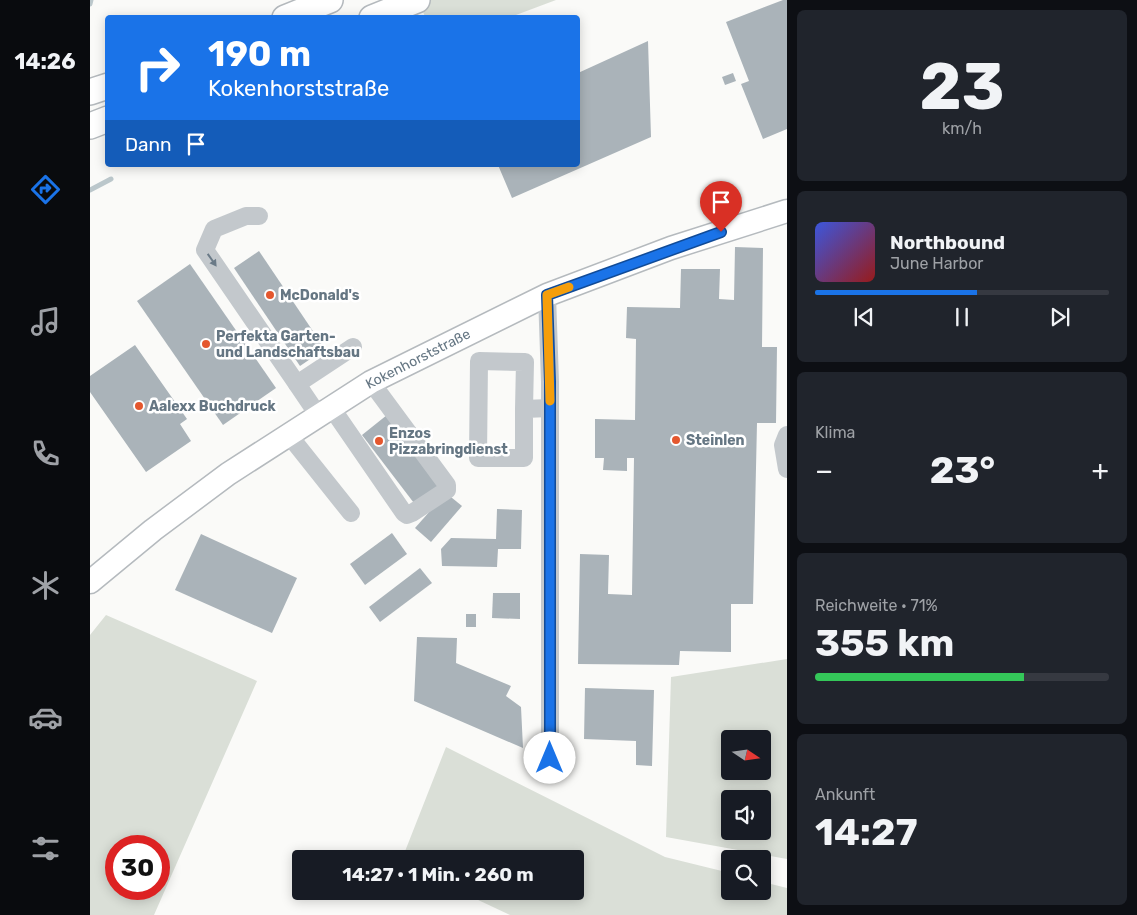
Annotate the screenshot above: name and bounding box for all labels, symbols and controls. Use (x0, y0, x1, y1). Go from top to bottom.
text: 190 m (208, 33, 311, 75)
icon: right (125, 35, 190, 100)
text: 14:26 (14, 48, 76, 75)
text: 23 (919, 48, 1005, 125)
text: Kokenhorststraße (208, 75, 389, 102)
text: km/h (942, 119, 982, 138)
icon: arrive (182, 130, 210, 158)
text: Dann (125, 133, 172, 156)
icon: directions (28, 172, 63, 207)
pin (700, 181, 742, 232)
icon: arrive (707, 188, 735, 216)
text: Northbound (890, 231, 1005, 254)
one-way arrow (207, 253, 217, 267)
text: June Harbor (890, 254, 983, 273)
place label: McDonald's (280, 287, 360, 304)
marker: McDonald's (264, 289, 276, 301)
icon: previous (850, 303, 878, 331)
icon: pause (948, 303, 976, 331)
icon: next (1046, 303, 1074, 331)
icon: music (28, 304, 63, 339)
street label: Kokenhorststraße (363, 325, 473, 393)
place label: Perfekta Garten- und Landschaftsbau (216, 328, 360, 361)
marker: Perfekta Garten- und Landschaftsbau (200, 338, 212, 350)
place label: Aalexx Buchdruck (149, 398, 276, 415)
marker: Aalexx Buchdruck (133, 400, 145, 412)
text: Klima (815, 423, 855, 442)
place label: Enzos Pizzabringdienst (389, 425, 508, 458)
place label: Steinlen (686, 432, 744, 449)
marker: Steinlen (670, 434, 682, 446)
marker: Enzos Pizzabringdienst (373, 435, 385, 447)
icon: phone (28, 436, 63, 471)
text: 23° (930, 447, 995, 493)
text: − (815, 454, 833, 487)
text: + (1092, 454, 1109, 487)
icon: climate (28, 568, 63, 603)
text: Reichweite · 71% (815, 596, 938, 615)
text: 355 km (815, 620, 954, 666)
icon: car (28, 700, 63, 735)
north arrow (721, 730, 771, 780)
map controls (721, 730, 771, 900)
position arrow (523, 731, 575, 783)
text: Ankunft (815, 785, 875, 804)
button: sound (721, 790, 771, 840)
text: 14:27 (815, 809, 917, 855)
icon: filters (28, 831, 63, 866)
speed limit sign: 30 (105, 835, 170, 900)
button: search (721, 850, 771, 900)
text: 14:27 · 1 Min. · 260 m (342, 863, 534, 886)

